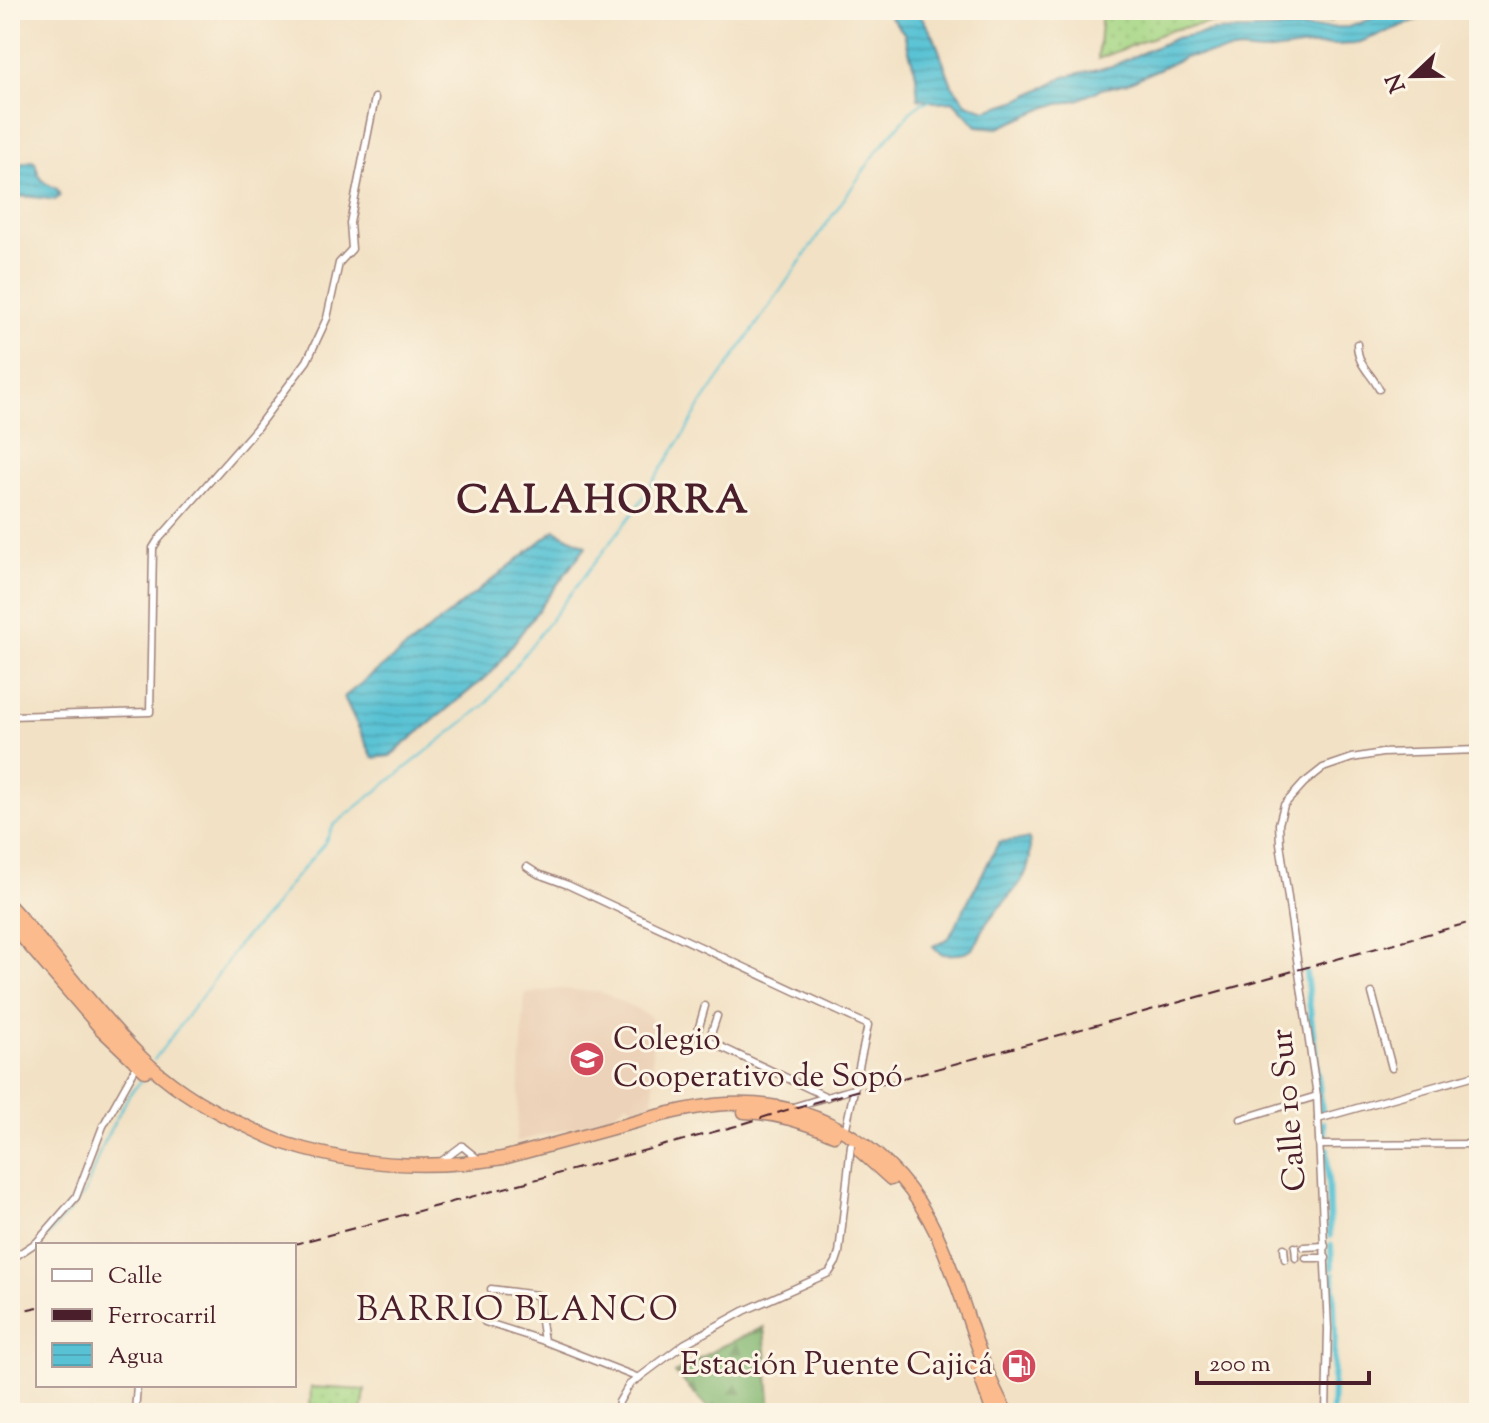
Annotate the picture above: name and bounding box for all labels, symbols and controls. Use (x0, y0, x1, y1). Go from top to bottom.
north arrow (1373, 36, 1453, 116)
text: N (1379, 68, 1415, 97)
district label: CALAHORRA (456, 474, 750, 531)
place label: Colegio Cooperativo de Sopó (613, 1018, 903, 1101)
street label: Calle 10 Sur (1260, 1027, 1320, 1193)
school or university icon: Colegio Cooperativo de Sopó (568, 1040, 606, 1078)
legend (36, 1243, 296, 1387)
text: Calle (108, 1260, 162, 1294)
district label: BARRIO BLANCO (356, 1287, 680, 1336)
text: Ferrocarril (108, 1300, 217, 1334)
scale bar (1197, 1335, 1369, 1385)
text: Agua (108, 1340, 164, 1374)
place label: Estación Puente Cajicá (680, 1343, 993, 1389)
fuel station icon: Estación Puente Cajicá (1000, 1347, 1038, 1385)
text: 200 m (1209, 1348, 1271, 1382)

